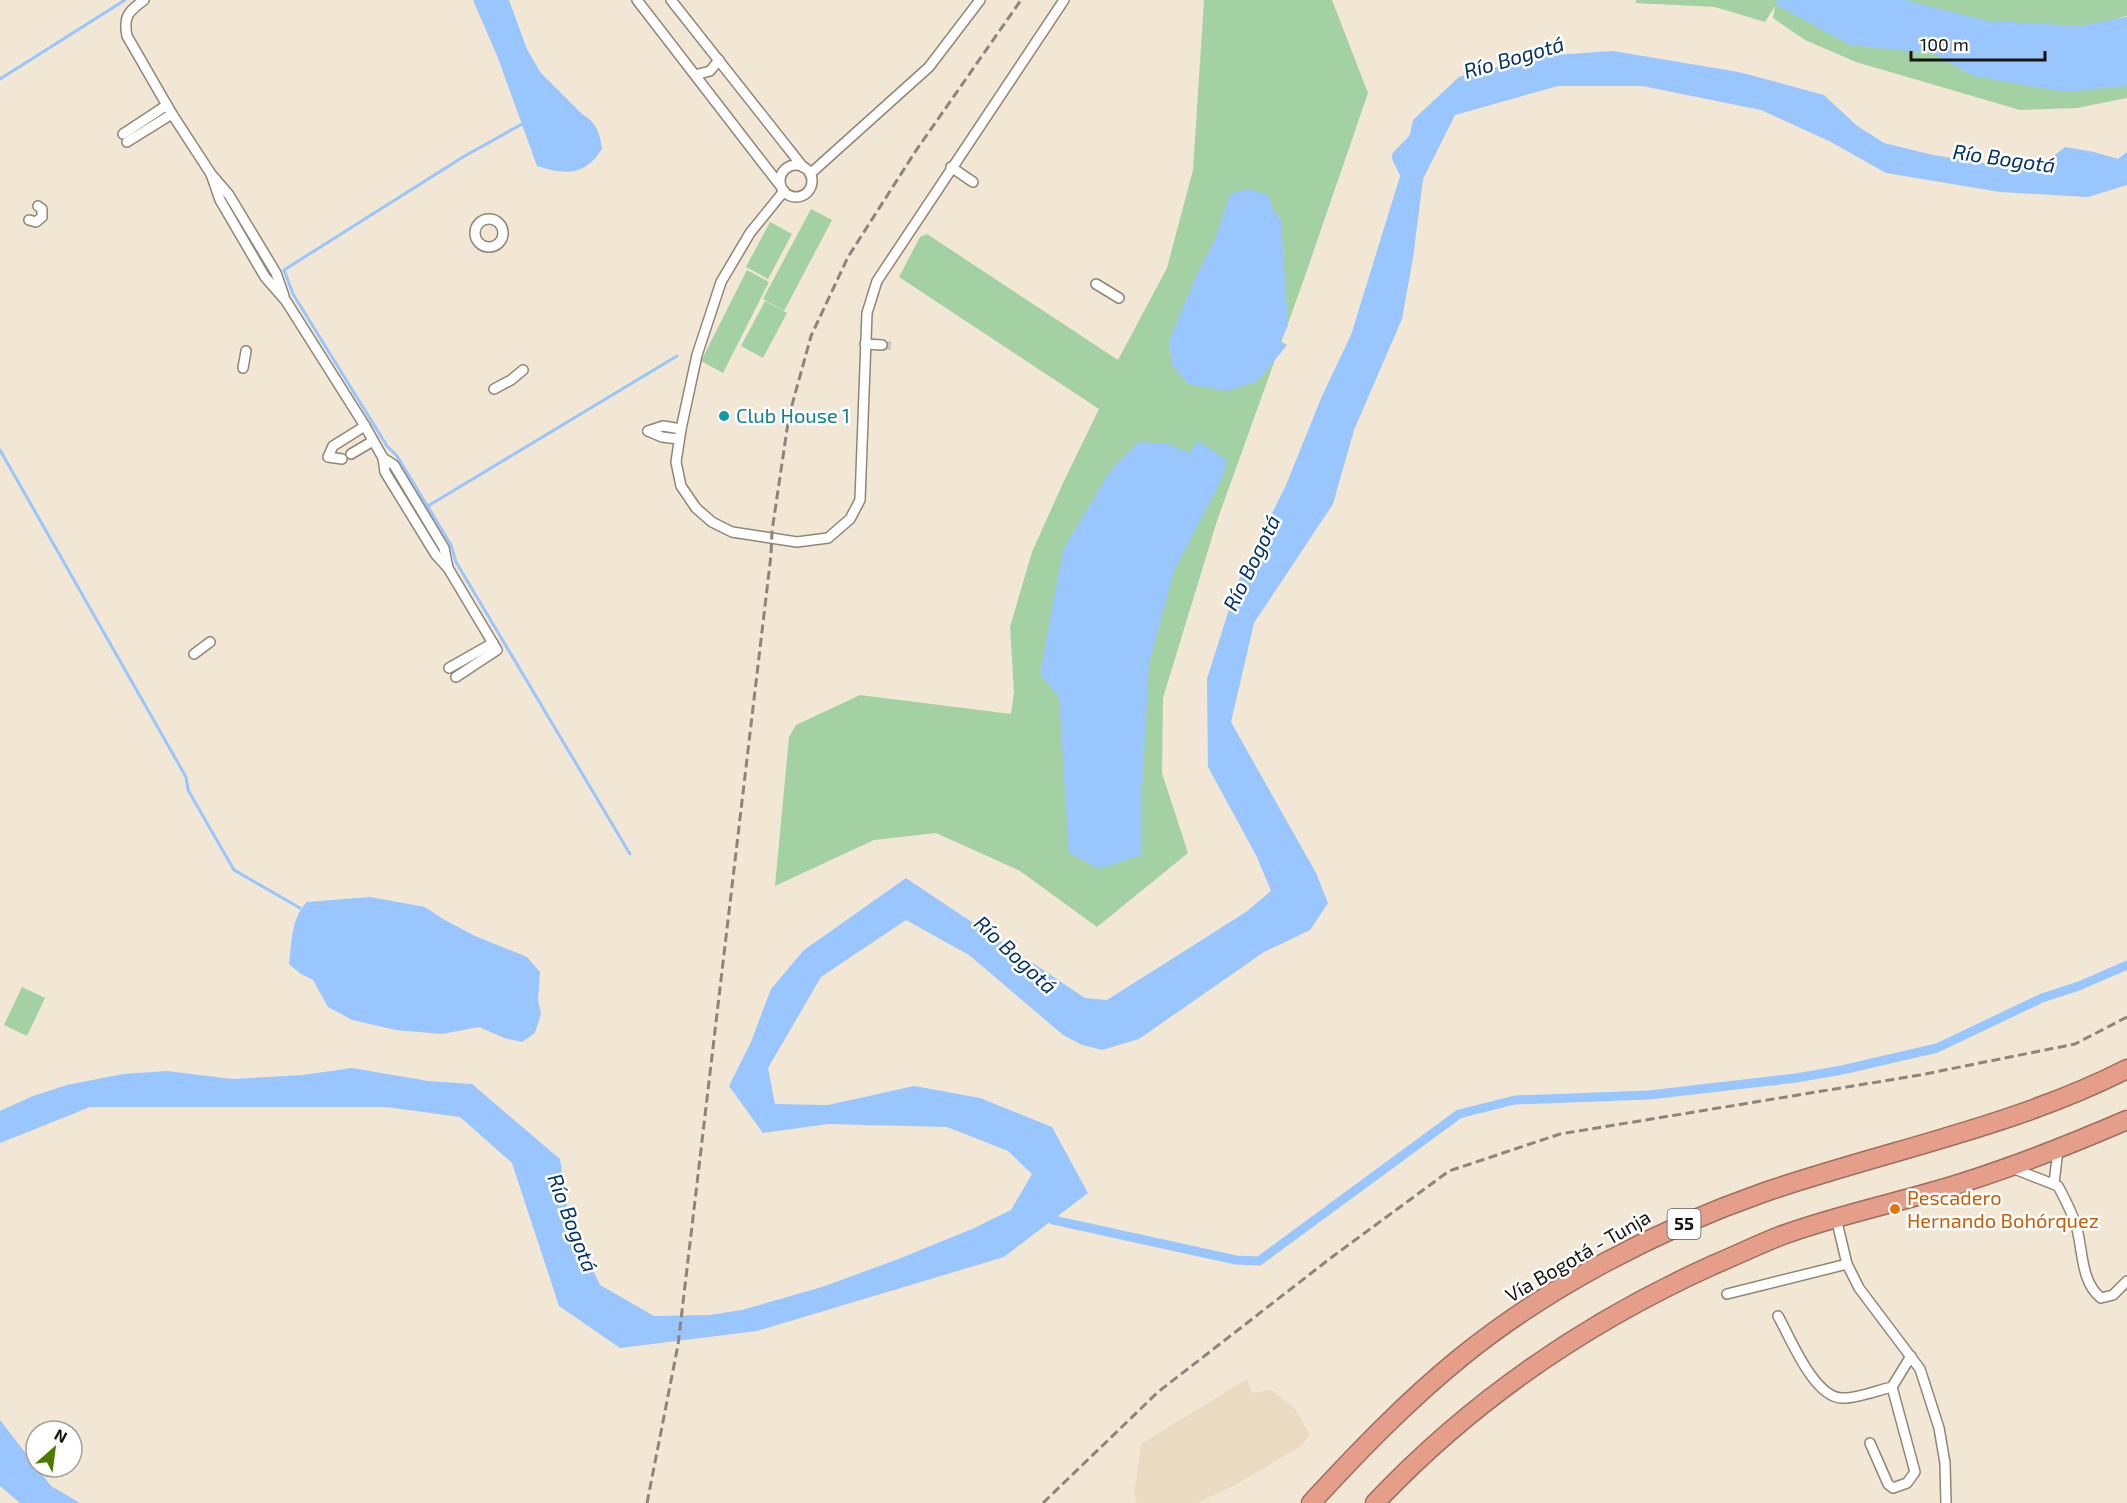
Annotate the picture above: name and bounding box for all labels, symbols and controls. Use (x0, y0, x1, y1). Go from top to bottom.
scale bar (1911, 24, 2044, 62)
water label: Río Bogotá (1461, 30, 1567, 83)
text: 100 m (1920, 33, 1969, 55)
water label: Río Bogotá (1951, 138, 2057, 177)
place label: Club House 1 (736, 403, 850, 427)
marker: Club House 1 (717, 409, 731, 423)
water label: Río Bogotá (1217, 510, 1285, 614)
water label: Río Bogotá (970, 910, 1062, 998)
water label: Río Bogotá (543, 1170, 604, 1275)
place label: Pescadero Hernando Bohórquez (1907, 1185, 2099, 1232)
marker: Pescadero Hernando Bohórquez (1888, 1202, 1902, 1216)
street label: Vía Bogotá - Tunja (1501, 1204, 1654, 1306)
road number: 55 (1668, 1209, 1700, 1239)
north arrow (24, 1419, 84, 1479)
text: N (52, 1424, 71, 1446)

